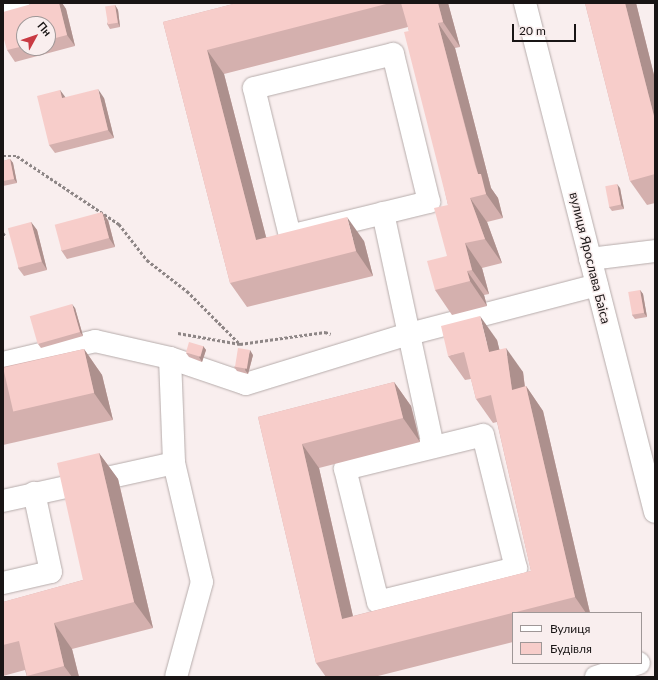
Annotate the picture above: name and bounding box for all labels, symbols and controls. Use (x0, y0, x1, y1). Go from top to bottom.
north arrow (16, 16, 56, 56)
scale bar (514, 16, 578, 42)
text: Пн (35, 19, 54, 38)
text: 20 m (519, 23, 546, 38)
street label: вулиця Ярослава Баіса (566, 191, 614, 325)
legend (512, 612, 642, 664)
text: Вулиця (550, 621, 590, 636)
text: Будівля (550, 641, 592, 656)

